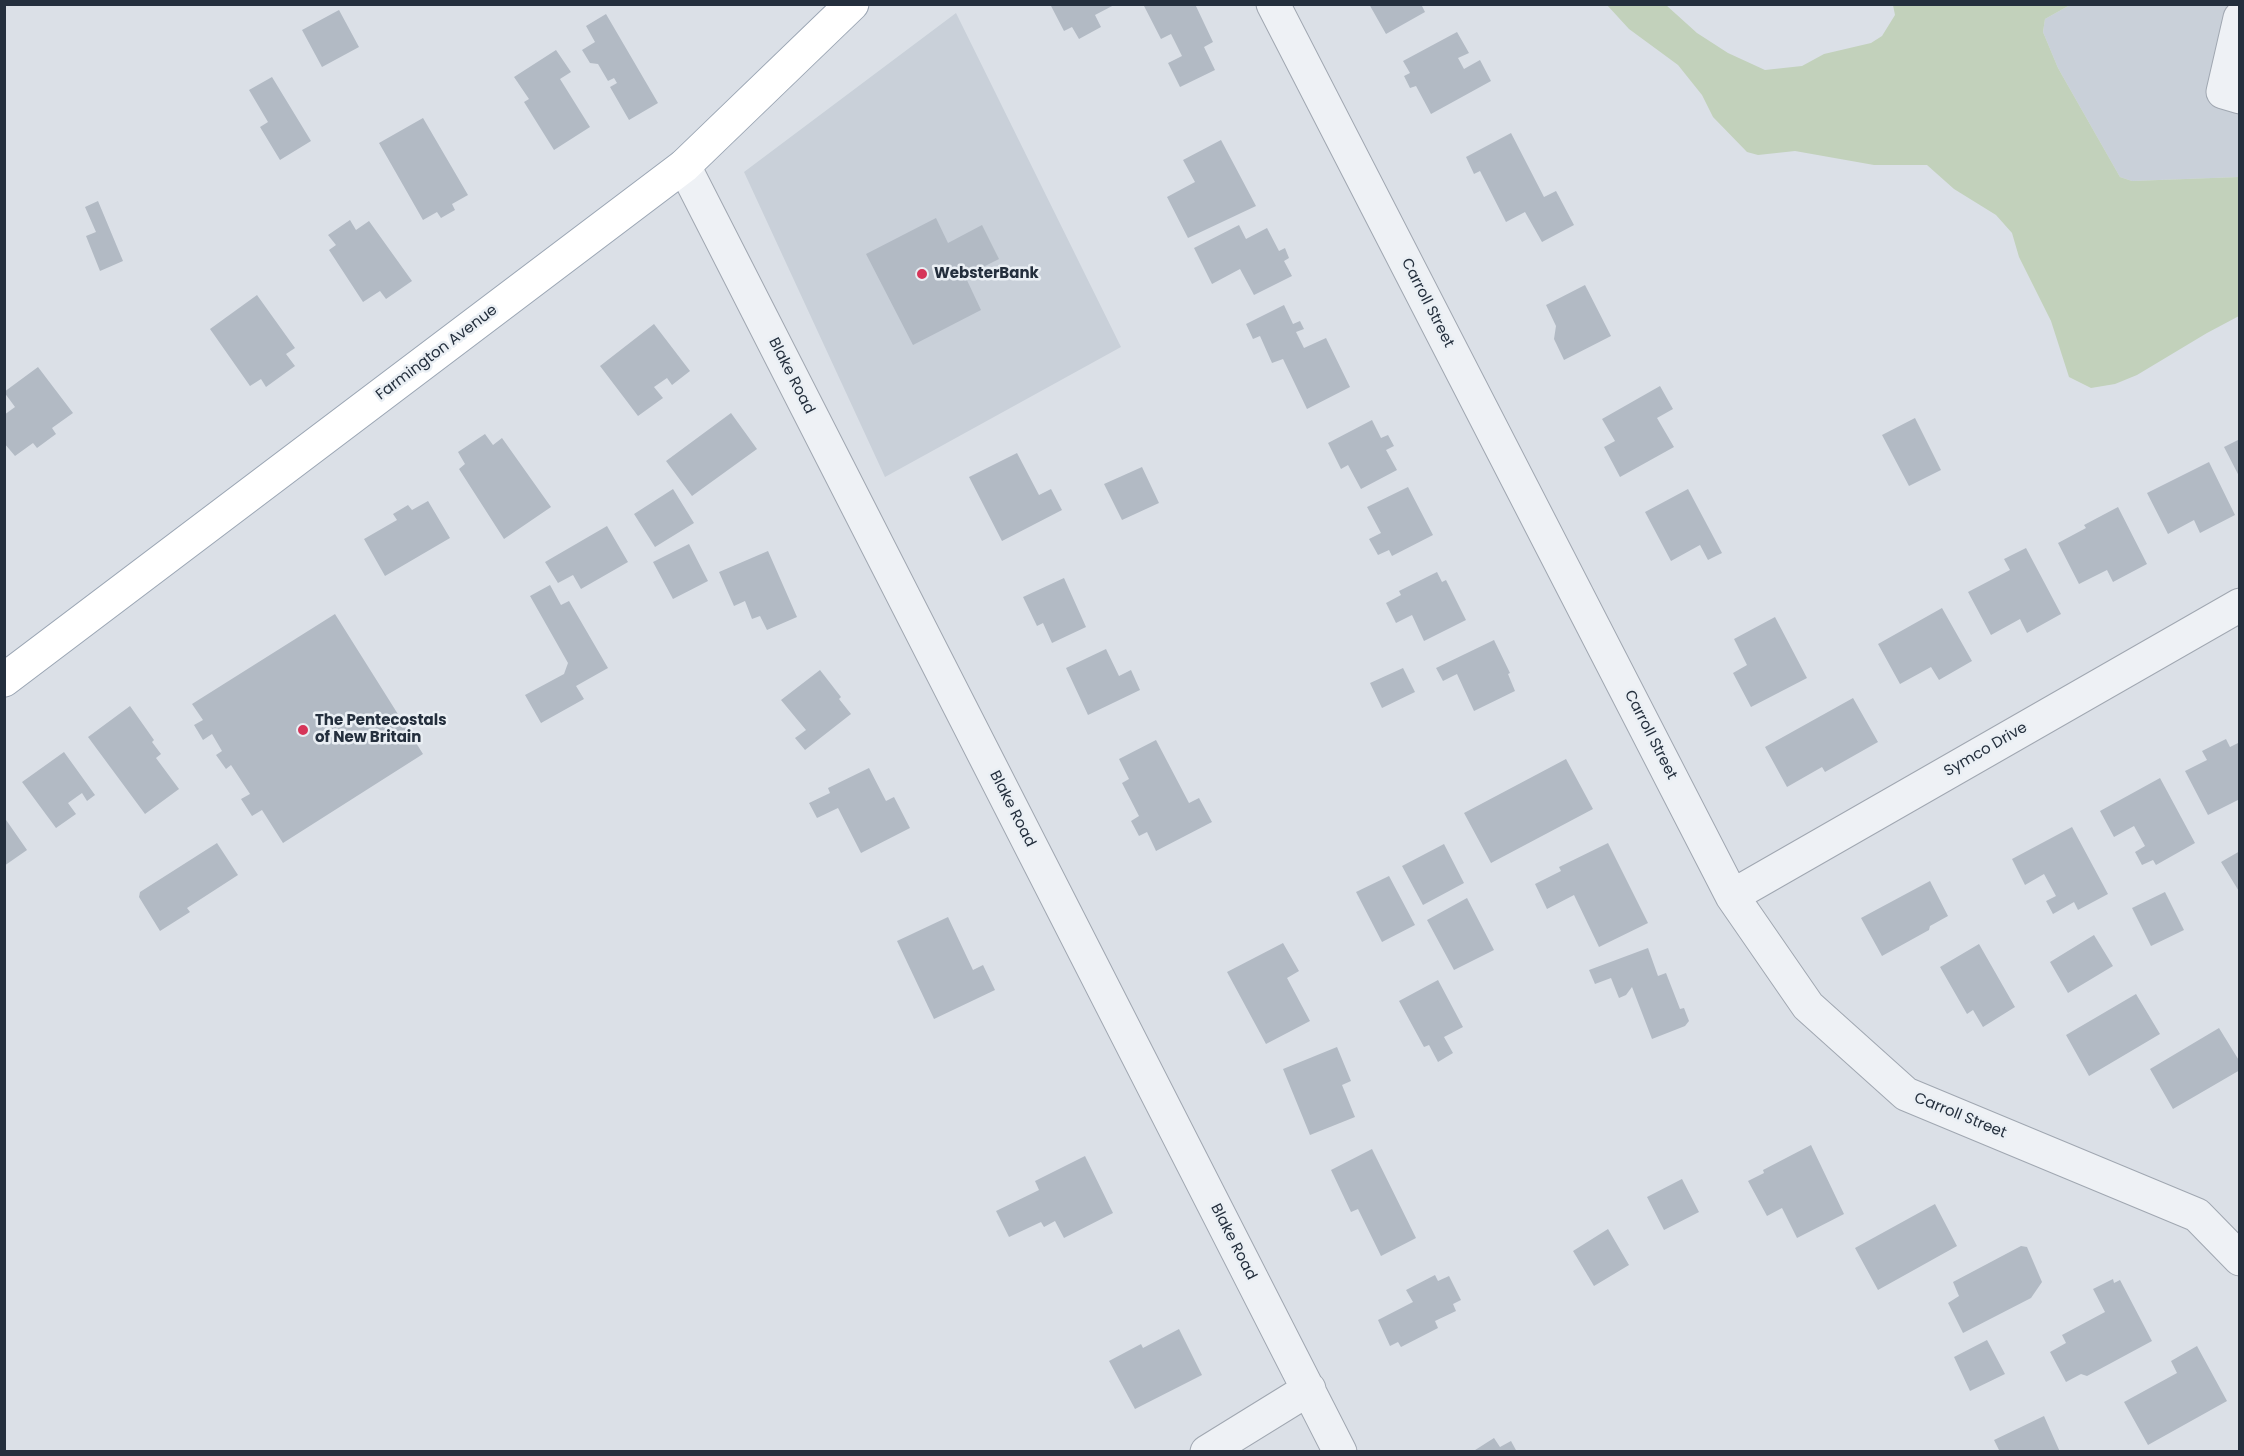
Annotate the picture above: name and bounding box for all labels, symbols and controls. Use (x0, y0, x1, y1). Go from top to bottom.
street label: Carroll Street (1397, 255, 1457, 351)
place label: WebsterBank (934, 265, 1039, 283)
marker: WebsterBank (915, 267, 929, 281)
street label: Farmington Avenue (373, 302, 501, 404)
street label: Blake Road (764, 335, 818, 417)
street label: Carroll Street (1620, 687, 1680, 783)
place label: The Pentecostals of New Britain (315, 712, 447, 747)
street label: Symco Drive (1941, 719, 2031, 781)
marker: The Pentecostals of New Britain (296, 723, 310, 737)
street label: Blake Road (985, 768, 1039, 850)
street label: Carroll Street (1911, 1089, 2009, 1143)
street label: Blake Road (1206, 1201, 1260, 1283)

